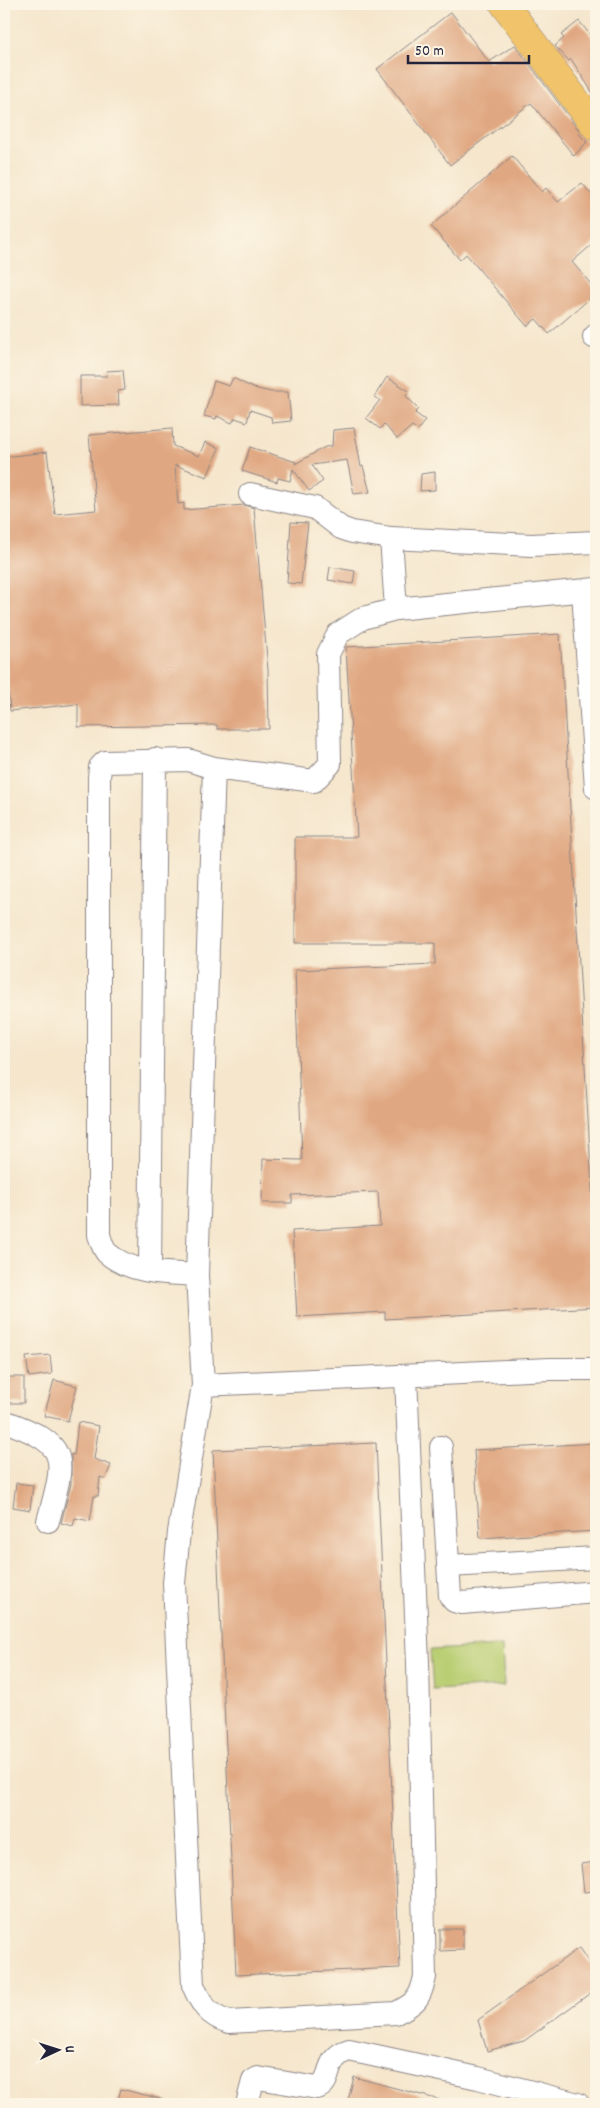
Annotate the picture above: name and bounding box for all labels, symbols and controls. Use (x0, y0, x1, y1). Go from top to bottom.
scale bar (408, 32, 529, 64)
text: 50 m (415, 41, 444, 63)
north arrow (32, 2026, 82, 2076)
text: U (59, 2045, 79, 2054)

